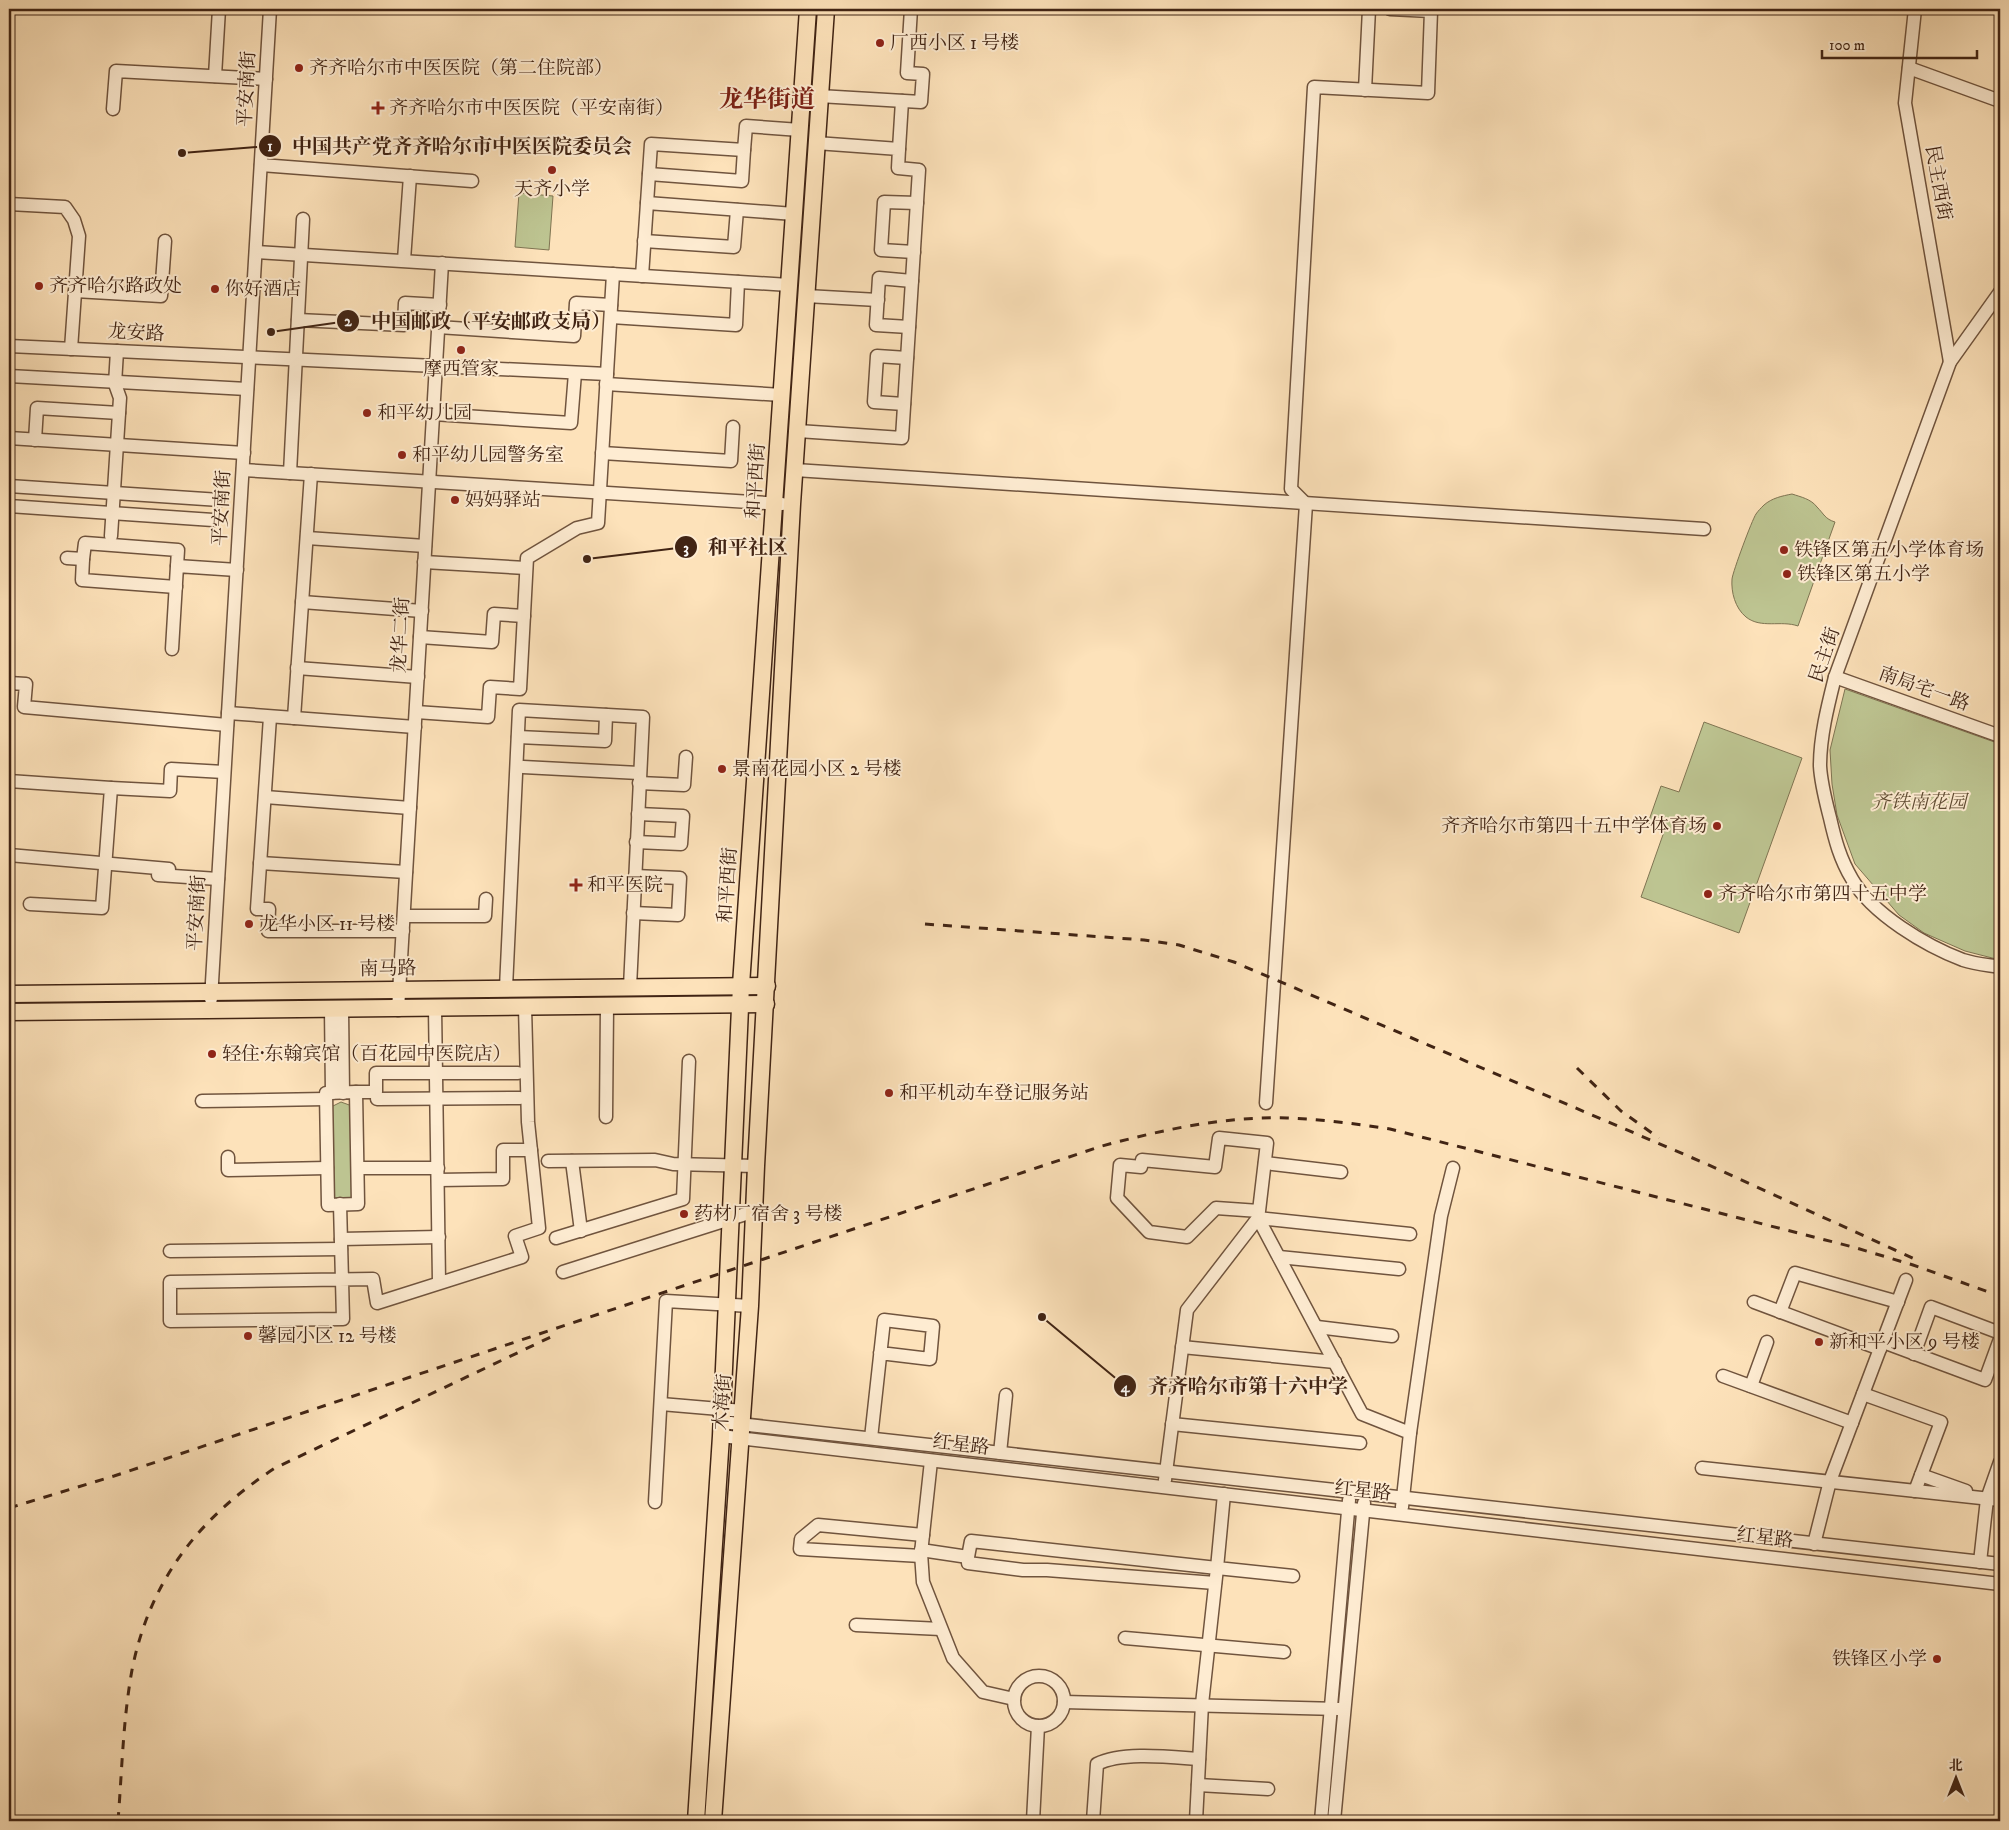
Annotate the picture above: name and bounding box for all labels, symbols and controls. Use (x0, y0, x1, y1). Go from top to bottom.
scale bar (1822, 28, 1976, 60)
place label: 厂西小区 1 号楼 (890, 32, 1019, 55)
text: 100 m (1829, 36, 1865, 55)
marker: 厂西小区 1 号楼 (874, 37, 886, 49)
street label: 平安南街 (234, 50, 260, 128)
place label: 齐齐哈尔市中医医院（第二住院部） (309, 57, 613, 80)
marker: 齐齐哈尔市中医医院（第二住院部） (293, 62, 305, 74)
district label: 龙华街道 (719, 85, 815, 115)
place label: 齐齐哈尔市中医医院（平安南街） (389, 97, 674, 120)
marker: 齐齐哈尔市中医医院（平安南街） (371, 101, 385, 115)
callout: 中国共产党齐齐哈尔市中医医院委员会 (257, 128, 642, 163)
text: 中国共产党齐齐哈尔市中医医院委员会 (292, 135, 632, 160)
text: 1 (267, 137, 273, 156)
street label: 民主西街 (1920, 144, 1956, 222)
marker: 天齐小学 (546, 164, 558, 176)
place label: 天齐小学 (514, 178, 590, 201)
place label: 齐齐哈尔路政处 (49, 275, 182, 298)
place label: 你好酒店 (225, 278, 301, 301)
marker: 齐齐哈尔路政处 (33, 280, 45, 292)
marker: 你好酒店 (209, 283, 221, 295)
callout: 中国邮政（平安邮政支局） (336, 303, 621, 338)
text: 中国邮政（平安邮政支局） (371, 310, 611, 335)
text: 2 (344, 312, 352, 331)
street label: 龙安路 (107, 320, 165, 346)
marker: 摩西管家 (455, 344, 467, 356)
place label: 摩西管家 (423, 358, 499, 381)
place label: 和平幼儿园 (377, 402, 472, 425)
marker: 和平幼儿园 (361, 407, 373, 419)
street label: 和平西街 (742, 442, 770, 520)
place label: 和平幼儿园警务室 (412, 444, 564, 467)
marker: 和平幼儿园警务室 (396, 449, 408, 461)
street label: 平安南街 (209, 469, 235, 547)
place label: 妈妈驿站 (465, 489, 541, 512)
marker: 妈妈驿站 (449, 494, 461, 506)
callout: 和平社区 (673, 530, 798, 565)
text: 和平社区 (708, 536, 788, 561)
text: 3 (683, 539, 689, 558)
place label: 铁锋区第五小学体育场 (1794, 539, 1984, 562)
marker: 铁锋区第五小学体育场 (1778, 544, 1790, 556)
place label: 铁锋区第五小学 (1797, 563, 1930, 586)
marker: 铁锋区第五小学 (1781, 568, 1793, 580)
street label: 龙华二街 (388, 596, 414, 674)
street label: 民主街 (1805, 624, 1845, 686)
street label: 南局宅一路 (1875, 662, 1973, 716)
place label: 景南花园小区 2 号楼 (732, 758, 901, 781)
marker: 景南花园小区 2 号楼 (716, 763, 728, 775)
park label: 齐铁南花园 (1871, 791, 1969, 814)
place label: 齐齐哈尔市第四十五中学体育场 (1441, 815, 1707, 838)
marker: 齐齐哈尔市第四十五中学体育场 (1711, 820, 1723, 832)
street label: 和平西街 (714, 846, 742, 924)
street label: 平安南街 (184, 874, 210, 952)
place label: 和平医院 (587, 874, 663, 897)
marker: 和平医院 (569, 878, 583, 892)
place label: 齐齐哈尔市第四十五中学 (1718, 883, 1927, 906)
marker: 齐齐哈尔市第四十五中学 (1702, 888, 1714, 900)
place label: 龙华小区 11 号楼 (259, 913, 395, 936)
marker: 龙华小区 11 号楼 (243, 918, 255, 930)
street label: 南马路 (359, 957, 417, 981)
place label: 轻住·东翰宾馆（百花园中医院店） (222, 1043, 512, 1066)
marker: 轻住·东翰宾馆（百花园中医院店） (206, 1048, 218, 1060)
place label: 和平机动车登记服务站 (899, 1082, 1089, 1105)
marker: 和平机动车登记服务站 (883, 1087, 895, 1099)
place label: 药材厂宿舍 3 号楼 (694, 1203, 842, 1226)
marker: 药材厂宿舍 3 号楼 (678, 1208, 690, 1220)
place label: 馨园小区 12 号楼 (258, 1324, 396, 1348)
marker: 馨园小区 12 号楼 (242, 1330, 254, 1342)
place label: 新和平小区 9 号楼 (1829, 1331, 1980, 1354)
marker: 新和平小区 9 号楼 (1813, 1336, 1825, 1348)
callout: 齐齐哈尔市第十六中学 (1113, 1369, 1358, 1404)
street label: 木海街 (710, 1373, 736, 1431)
text: 齐齐哈尔市第十六中学 (1148, 1375, 1348, 1400)
text: 4 (1120, 1378, 1131, 1397)
street label: 红星路 (931, 1430, 991, 1460)
street label: 红星路 (1333, 1477, 1393, 1505)
street label: 红星路 (1735, 1523, 1795, 1553)
place label: 铁锋区小学 (1832, 1648, 1927, 1671)
marker: 铁锋区小学 (1931, 1653, 1943, 1665)
north arrow (1932, 1752, 1982, 1802)
text: 北 (1949, 1757, 1963, 1775)

